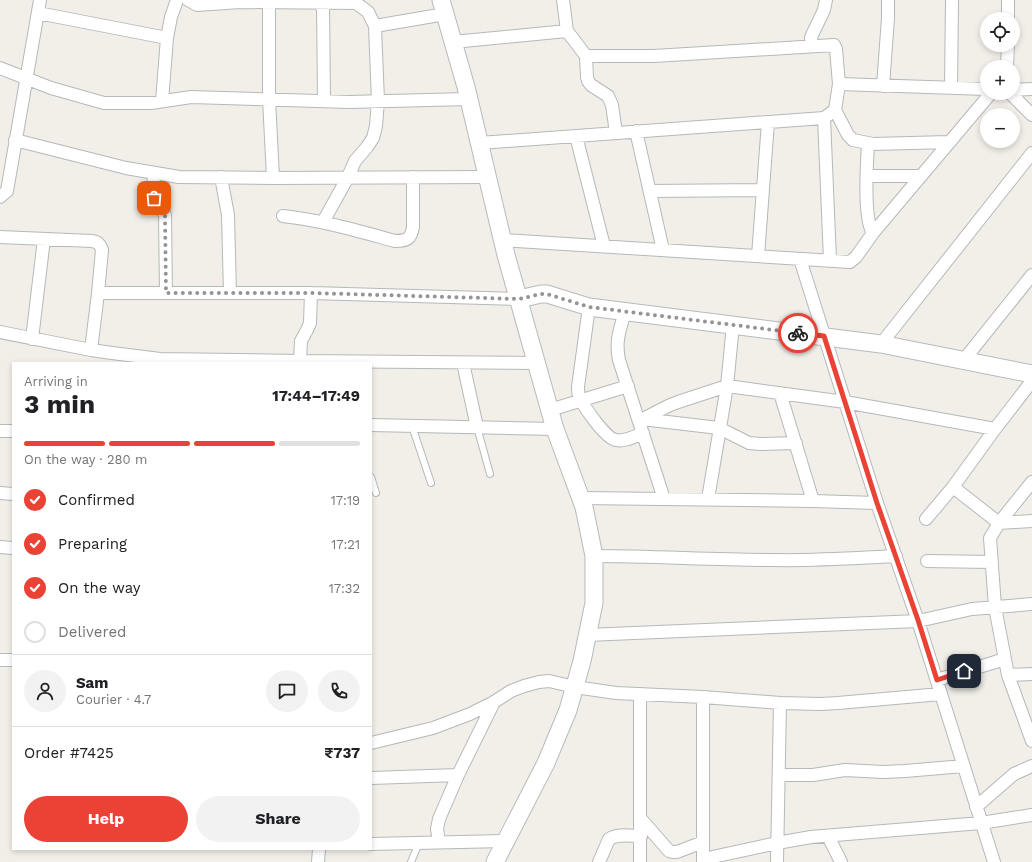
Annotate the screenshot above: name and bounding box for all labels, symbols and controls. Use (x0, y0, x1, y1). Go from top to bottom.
map controls (980, 12, 1020, 148)
button: locate (980, 12, 1020, 52)
button: + (980, 60, 1020, 100)
button: − (980, 108, 1020, 148)
pin (137, 181, 171, 215)
icon: bag (143, 187, 165, 209)
courier (778, 313, 818, 353)
icon: bike (787, 322, 809, 344)
text: Arriving in (24, 374, 88, 389)
text: 17:44–17:49 (272, 387, 360, 405)
text: 3 min (24, 389, 95, 419)
text: On the way · 280 m (24, 452, 147, 467)
icon: check (24, 489, 46, 511)
text: Confirmed (58, 491, 135, 509)
text: 17:19 (331, 493, 360, 508)
icon: check (24, 533, 46, 555)
text: Preparing (58, 535, 127, 553)
text: 17:21 (331, 537, 360, 552)
icon: check (24, 577, 46, 599)
text: On the way (58, 579, 140, 597)
text: 17:32 (329, 581, 360, 596)
text: Delivered (58, 623, 126, 641)
pin (947, 654, 981, 688)
icon: home (953, 660, 975, 682)
button: person (24, 670, 66, 712)
button: chat (266, 670, 308, 712)
button: phone (318, 670, 360, 712)
text: Sam (76, 674, 108, 692)
text: Courier · 4.7 (76, 692, 151, 707)
text: Order #7425 (24, 744, 114, 762)
text: ₹737 (324, 744, 360, 762)
button: Help (24, 796, 188, 842)
button: Share (196, 796, 360, 842)

